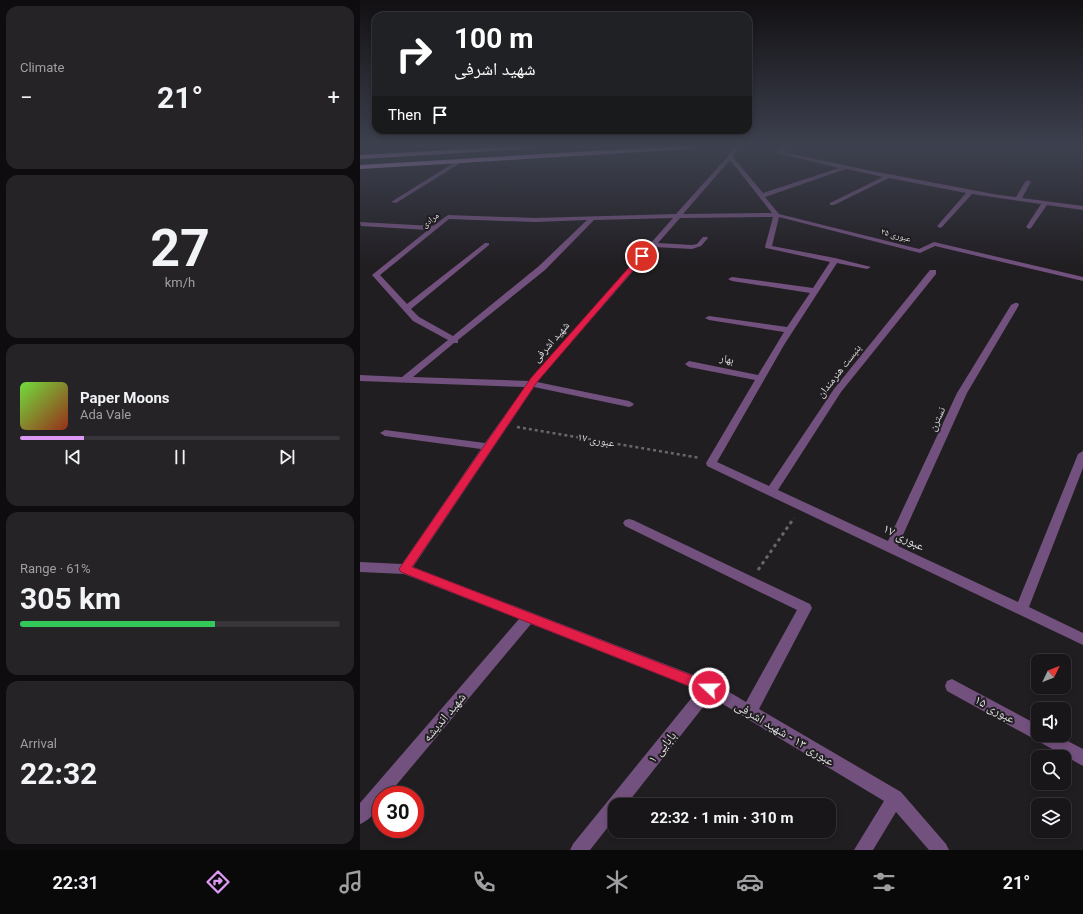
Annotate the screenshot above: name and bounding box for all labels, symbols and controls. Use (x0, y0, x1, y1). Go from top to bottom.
text: 100 m (454, 22, 533, 55)
icon: right (388, 28, 440, 80)
text: شهید اشرفی (454, 58, 536, 79)
text: Climate (20, 60, 64, 75)
text: 21° (157, 80, 203, 115)
text: − (20, 85, 33, 110)
text: + (328, 85, 340, 110)
icon: arrive (429, 104, 451, 126)
text: Then (388, 106, 421, 124)
street label: مرادی (419, 210, 441, 230)
text: 27 (150, 218, 210, 279)
street label: عبوری ۲۵ (880, 226, 913, 244)
pin (625, 239, 659, 273)
icon: arrive (631, 245, 653, 267)
text: km/h (165, 275, 195, 290)
street label: شهید اشرفی (530, 319, 572, 365)
street label: بنبست هنرمندان (814, 342, 864, 400)
street label: بهار (718, 351, 735, 367)
text: Paper Moons (80, 389, 170, 407)
street label: نسترن (926, 405, 948, 433)
text: Ada Vale (80, 407, 131, 422)
street label: عبوری ۱۷ (576, 430, 616, 450)
icon: previous (62, 446, 84, 468)
icon: pause (169, 446, 191, 468)
icon: next (276, 446, 298, 468)
street label: عبوری ۱۷ (880, 521, 928, 555)
text: Range · 61% (20, 561, 90, 576)
text: 305 km (20, 581, 121, 616)
north arrow (1031, 654, 1071, 694)
map controls (1031, 654, 1071, 838)
position arrow (688, 667, 730, 709)
street label: شهید اندیشه (419, 689, 469, 745)
street label: عبوری ۱۵ (971, 692, 1018, 727)
street label: عبوری ۱۳ - شهید اشرفی (732, 697, 838, 770)
button: sound (1031, 702, 1071, 742)
street label: بابایی ۱ (645, 728, 680, 766)
text: Arrival (20, 736, 57, 751)
button: search (1031, 750, 1071, 790)
text: 22:32 (20, 756, 97, 791)
speed limit sign: 30 (372, 786, 424, 838)
button: layers (1031, 798, 1071, 838)
text: 22:32 · 1 min · 310 m (651, 809, 793, 827)
icon: directions (204, 868, 232, 896)
icon: music (337, 868, 365, 896)
icon: phone (470, 868, 498, 896)
icon: climate (603, 868, 631, 896)
icon: car (736, 868, 764, 896)
icon: filters (870, 868, 898, 896)
text: 22:31 (53, 872, 99, 893)
text: 21° (1003, 872, 1030, 893)

